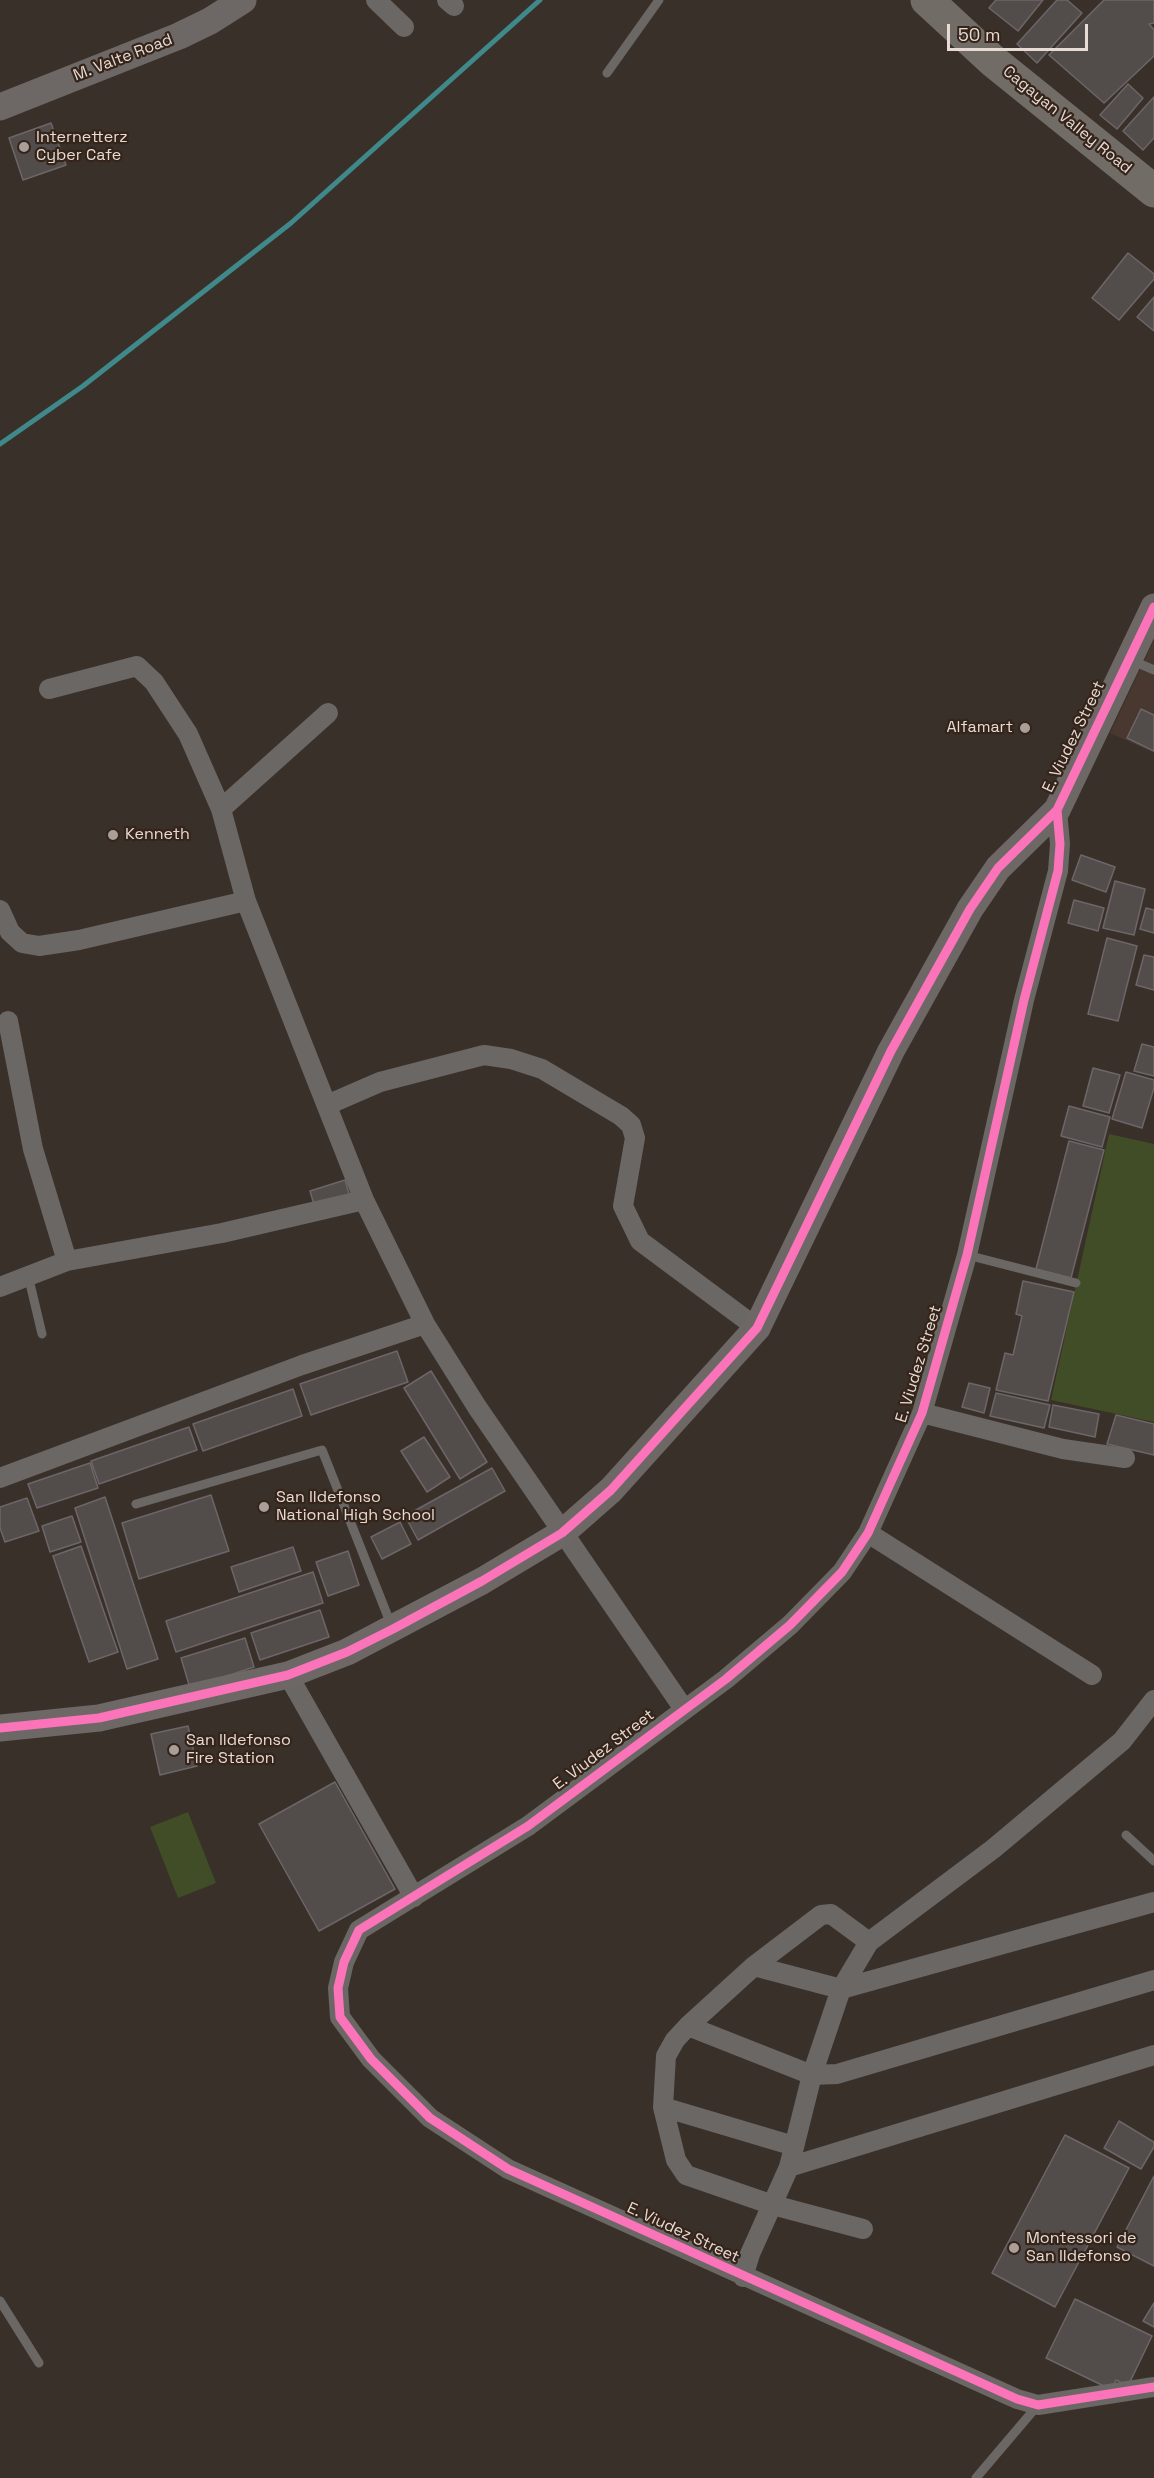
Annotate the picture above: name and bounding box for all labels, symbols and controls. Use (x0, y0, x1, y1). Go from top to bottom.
scale bar (950, 12, 1091, 50)
text: 50 m (958, 23, 1000, 46)
street label: M. Valte Road (71, 30, 175, 86)
street label: Cagayan Valley Road (999, 62, 1135, 178)
place label: Internetterz Cyber Cafe (36, 128, 128, 166)
marker: Internetterz Cyber Cafe (17, 140, 31, 154)
street label: E. Viudez Street (1039, 678, 1109, 796)
place label: Alfamart (947, 718, 1013, 738)
marker: Alfamart (1018, 721, 1032, 735)
place label: Kenneth (125, 825, 190, 845)
marker: Kenneth (106, 828, 120, 842)
street label: E. Viudez Street (892, 1303, 946, 1425)
place label: San Ildefonso National High School (276, 1488, 435, 1526)
marker: San Ildefonso National High School (257, 1500, 271, 1514)
street label: E. Viudez Street (550, 1706, 658, 1794)
place label: San Ildefonso Fire Station (186, 1731, 291, 1769)
marker: San Ildefonso Fire Station (167, 1743, 181, 1757)
street label: E. Viudez Street (624, 2199, 742, 2267)
place label: Montessori de San Ildefonso (1026, 2229, 1136, 2267)
marker: Montessori de San Ildefonso (1007, 2241, 1021, 2255)

